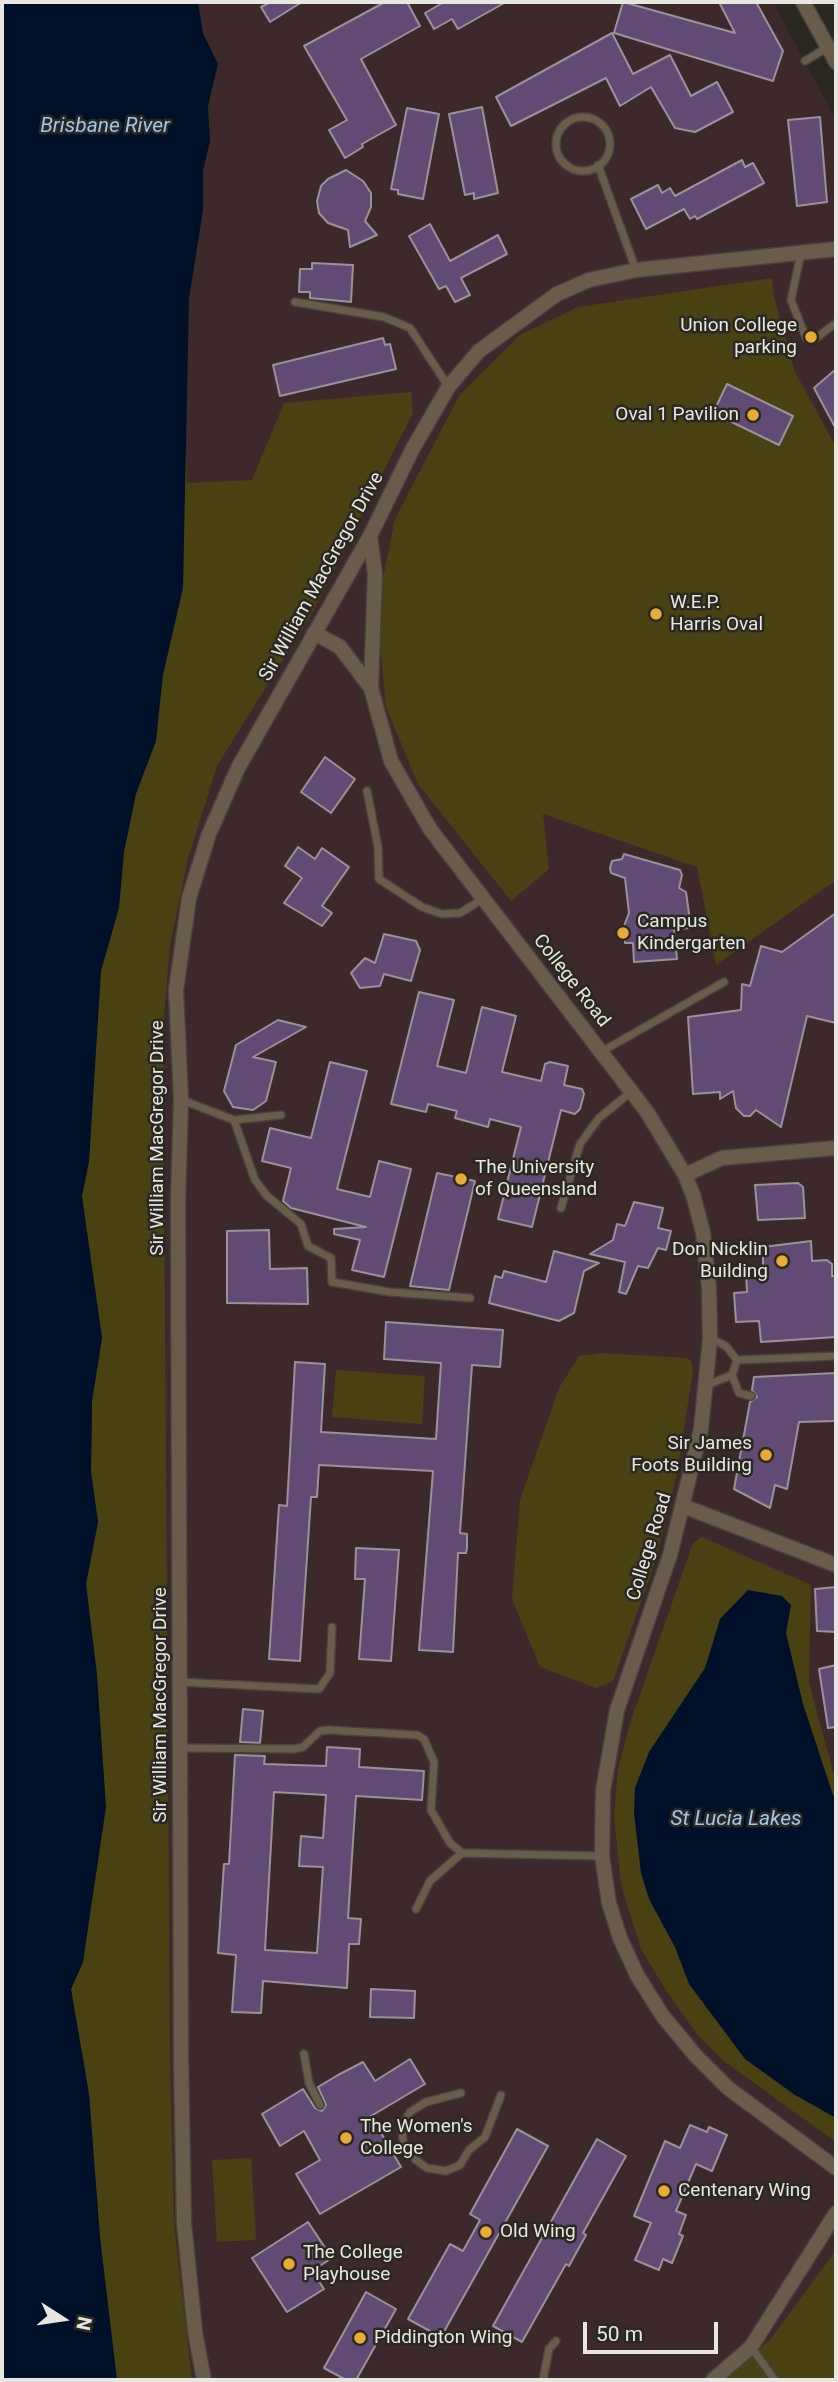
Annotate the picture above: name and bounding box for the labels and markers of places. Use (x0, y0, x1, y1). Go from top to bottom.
place label: Union College parking (680, 315, 797, 359)
marker: Union College parking (803, 329, 819, 345)
place label: Oval 1 Pavilion (615, 404, 739, 426)
marker: Oval 1 Pavilion (745, 407, 761, 423)
place label: W.E.P. Harris Oval (670, 592, 763, 636)
marker: W.E.P. Harris Oval (648, 606, 664, 622)
place label: Campus Kindergarten (637, 911, 746, 955)
marker: Campus Kindergarten (615, 925, 631, 941)
place label: The University of Queensland (475, 1157, 597, 1201)
marker: The University of Queensland (453, 1171, 469, 1187)
place label: Don Nicklin Building (672, 1239, 768, 1283)
marker: Don Nicklin Building (774, 1253, 790, 1269)
place label: Sir James Foots Building (631, 1433, 752, 1477)
marker: Sir James Foots Building (758, 1447, 774, 1463)
place label: The Women's College (360, 2116, 473, 2160)
marker: The Women's College (338, 2130, 354, 2146)
place label: Centenary Wing (678, 2180, 811, 2202)
marker: Centenary Wing (656, 2183, 672, 2199)
place label: Old Wing (500, 2221, 576, 2243)
marker: Old Wing (478, 2224, 494, 2240)
place label: The College Playhouse (303, 2242, 403, 2286)
marker: The College Playhouse (281, 2256, 297, 2272)
place label: Piddington Wing (374, 2327, 513, 2349)
marker: Piddington Wing (352, 2330, 368, 2346)

